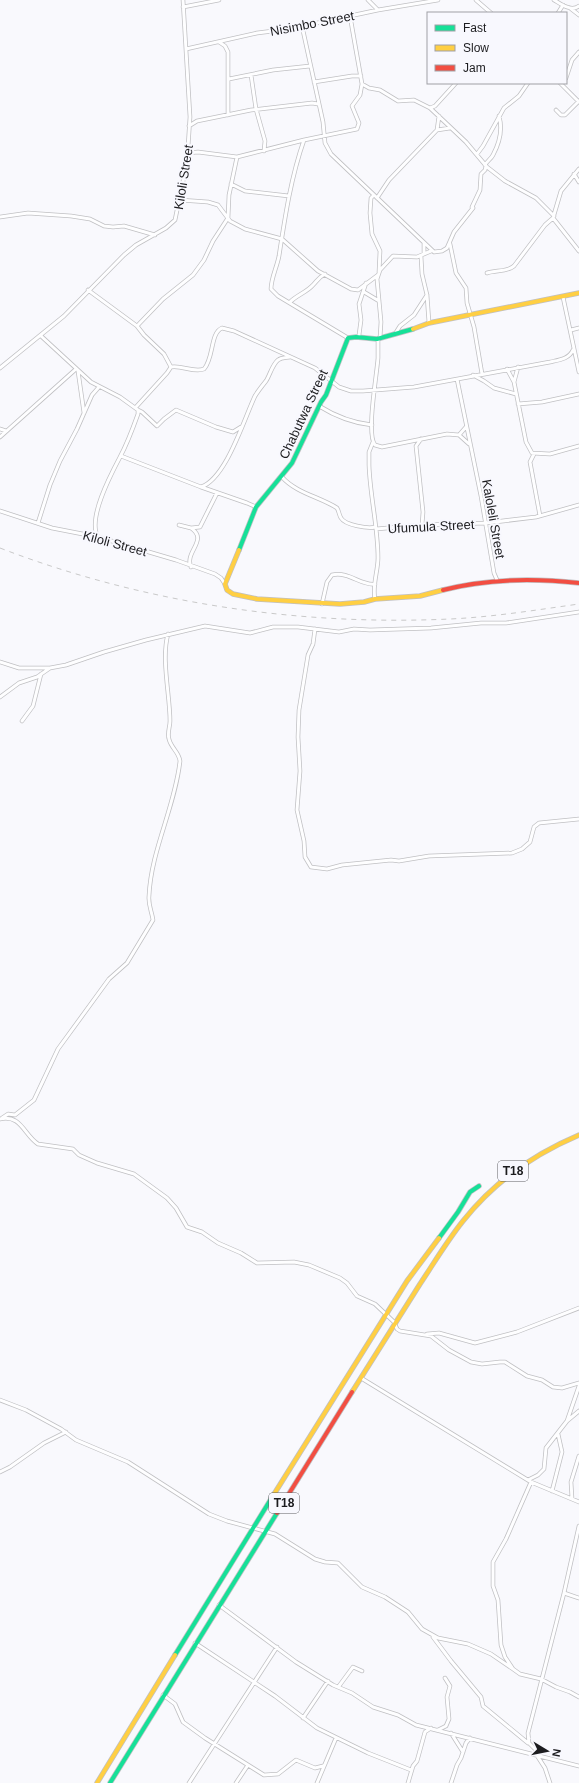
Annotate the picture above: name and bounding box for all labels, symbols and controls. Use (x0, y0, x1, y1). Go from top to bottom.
street label: Nisimbo Street (269, 8, 356, 39)
legend (427, 12, 567, 84)
text: Fast (463, 21, 487, 35)
text: Slow (463, 41, 489, 55)
text: Jam (463, 61, 486, 75)
street label: Kiloli Street (171, 143, 196, 211)
street label: Chabutwa Street (276, 367, 331, 461)
street label: Kaloleli Street (479, 478, 508, 560)
street label: Ufumula Street (387, 517, 475, 536)
street label: Kiloli Street (81, 528, 149, 559)
road number: T18 (498, 1161, 528, 1181)
road number: T18 (269, 1493, 299, 1513)
north arrow (527, 1731, 567, 1771)
text: N (550, 1748, 563, 1758)

